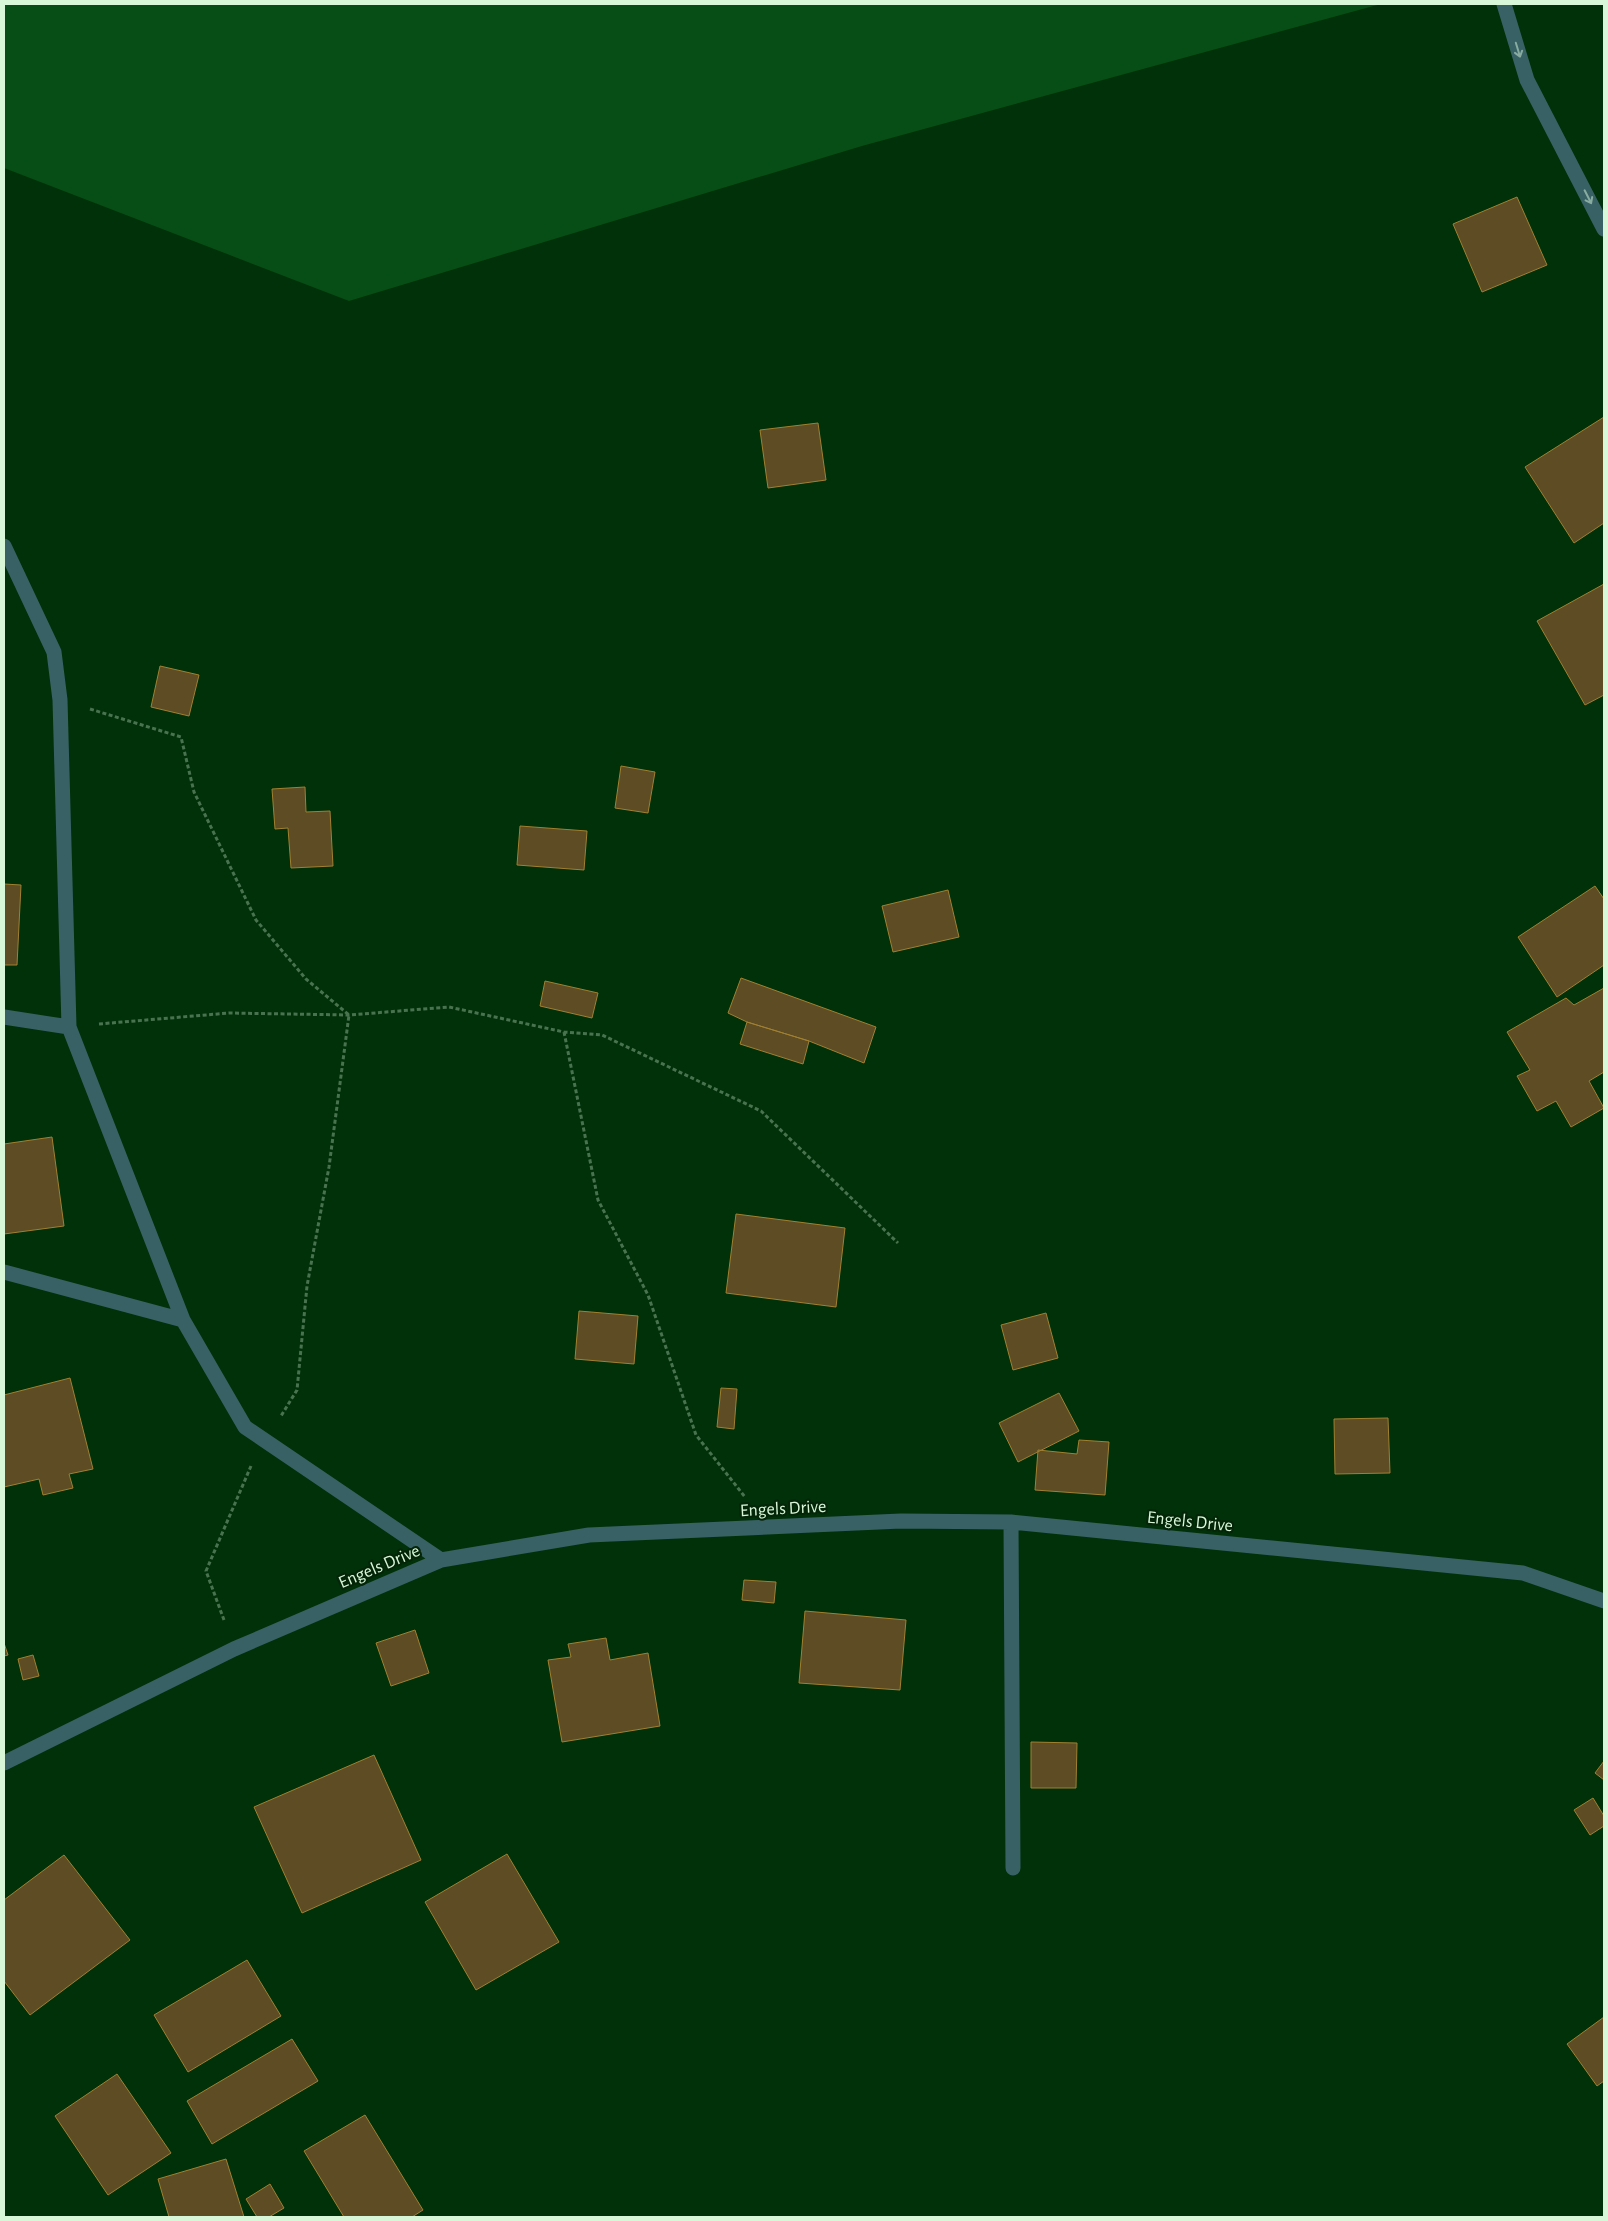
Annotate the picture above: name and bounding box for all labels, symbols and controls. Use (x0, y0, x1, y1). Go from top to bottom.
one-way arrow (1514, 42, 1524, 58)
one-way arrow (1583, 189, 1593, 204)
street label: Engels Drive (739, 1498, 827, 1520)
street label: Engels Drive (1146, 1509, 1234, 1535)
street label: Engels Drive (336, 1542, 423, 1592)

